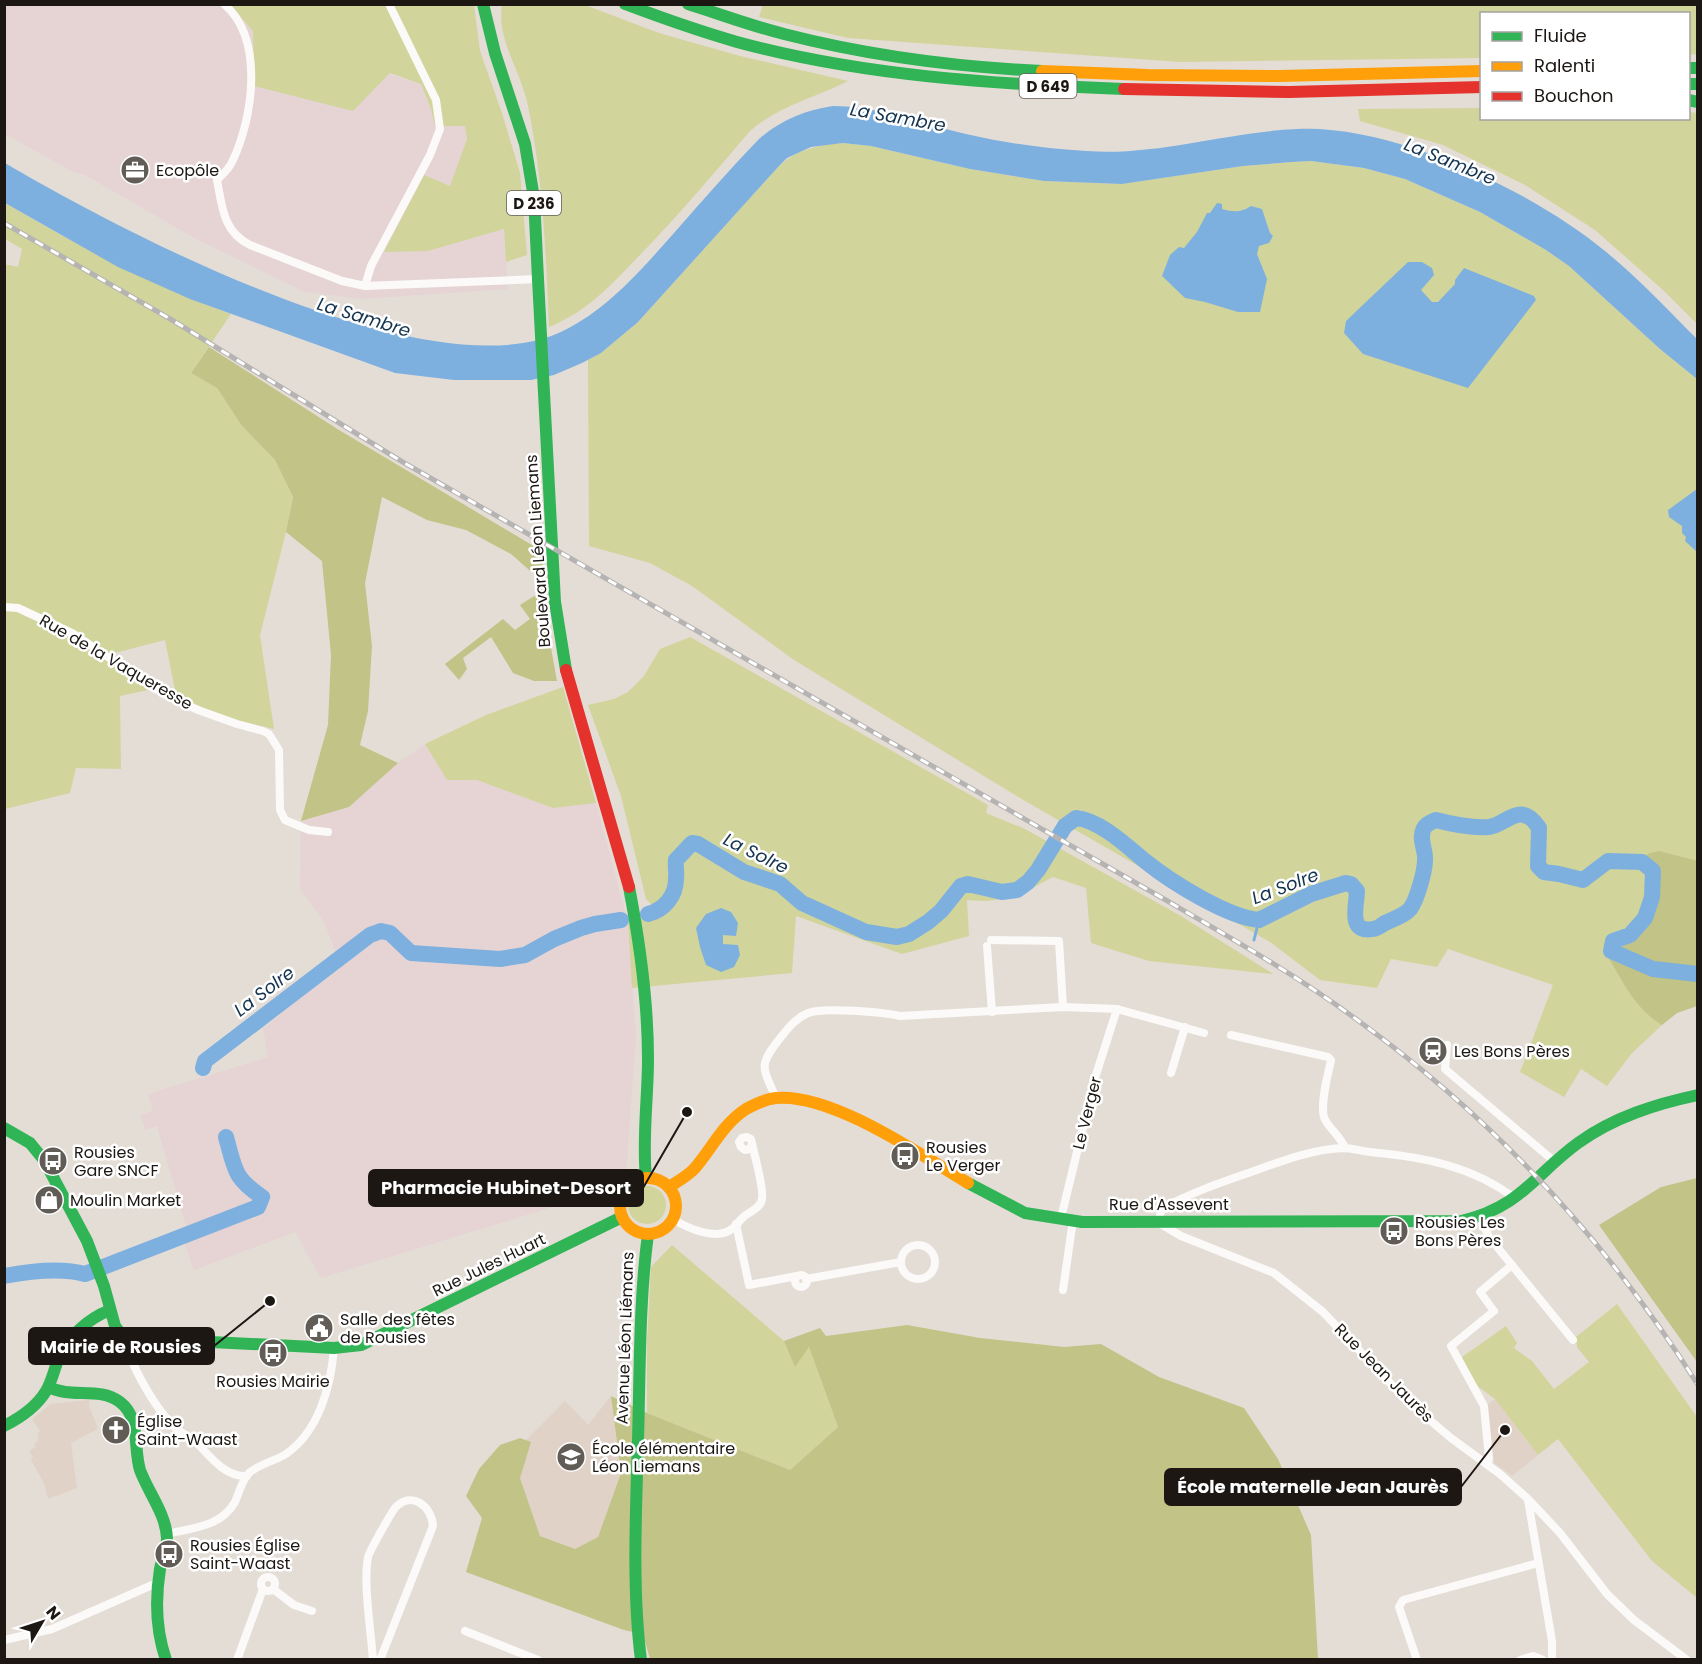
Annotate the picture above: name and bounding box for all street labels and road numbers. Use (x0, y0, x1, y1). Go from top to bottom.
road number: D 649 (1020, 74, 1076, 98)
road number: D 236 (507, 191, 561, 215)
street label: Boulevard Léon Liemans (520, 454, 556, 648)
street label: Rue de la Vaqueresse (35, 609, 197, 715)
street label: Le Verger (1067, 1074, 1107, 1152)
street label: Rue d'Assevent (1109, 1193, 1229, 1216)
street label: Rue Jules Huart (429, 1228, 550, 1302)
street label: Avenue Léon Liémans (610, 1251, 640, 1425)
street label: Rue Jean Jaurès (1329, 1318, 1439, 1428)

